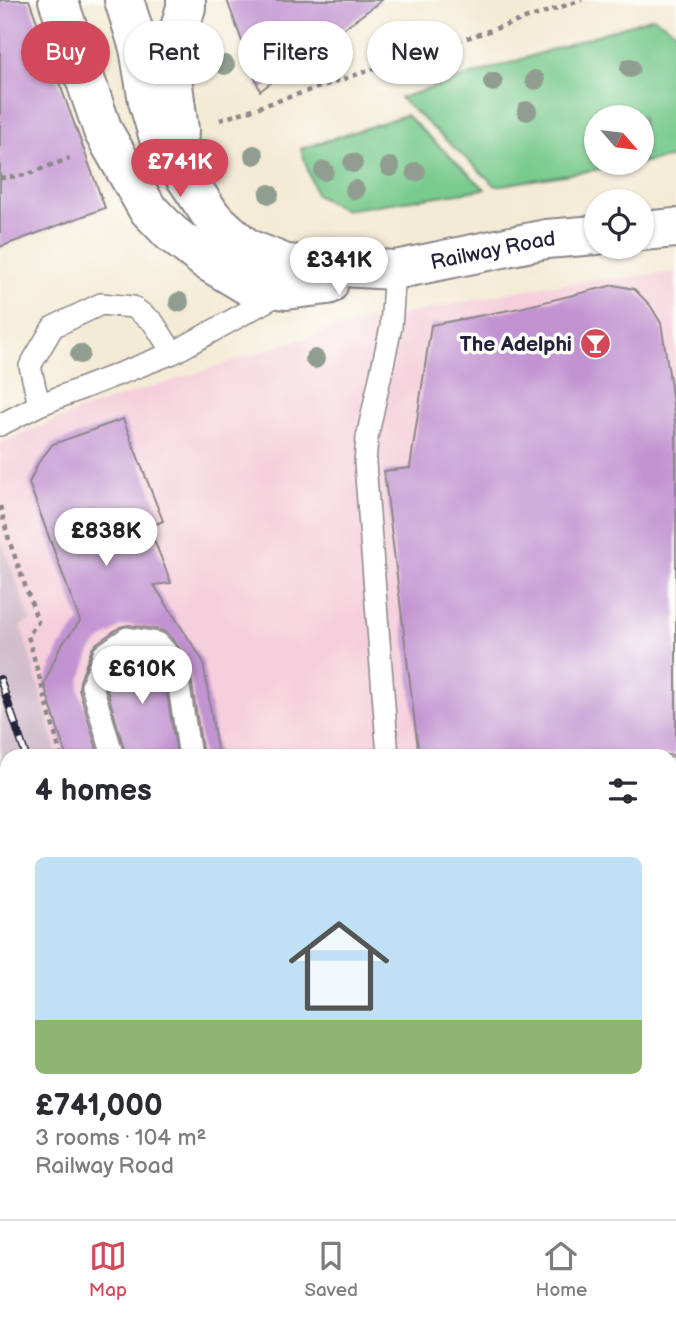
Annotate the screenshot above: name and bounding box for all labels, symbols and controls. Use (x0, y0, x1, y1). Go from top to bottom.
chip: Buy (21, 21, 110, 84)
chip: Rent (124, 21, 224, 84)
chip: Filters (238, 21, 353, 84)
chip: New (367, 21, 463, 84)
north arrow (584, 105, 654, 175)
map controls (584, 105, 654, 259)
pin: £741K (131, 140, 229, 199)
text: £741K (147, 148, 213, 176)
button: locate (584, 189, 654, 259)
street label: Railway Road (428, 226, 556, 275)
pin: £341K (290, 238, 388, 297)
text: £341K (306, 246, 372, 274)
bar icon: The Adelphi (578, 327, 612, 361)
place label: The Adelphi (460, 332, 572, 357)
pin: £838K (57, 508, 155, 568)
text: £838K (70, 517, 142, 545)
pin: £610K (93, 646, 191, 706)
text: £610K (108, 655, 176, 683)
icon: filters (604, 772, 642, 810)
text: 4 homes (35, 773, 152, 809)
icon: home (276, 903, 402, 1029)
text: £741,000 (35, 1088, 163, 1124)
text: 3 rooms · 104 m² (35, 1124, 206, 1152)
text: Railway Road (35, 1152, 174, 1180)
tab: Map (89, 1237, 127, 1302)
tab: Saved (305, 1237, 358, 1302)
tab: Home (536, 1237, 587, 1302)

